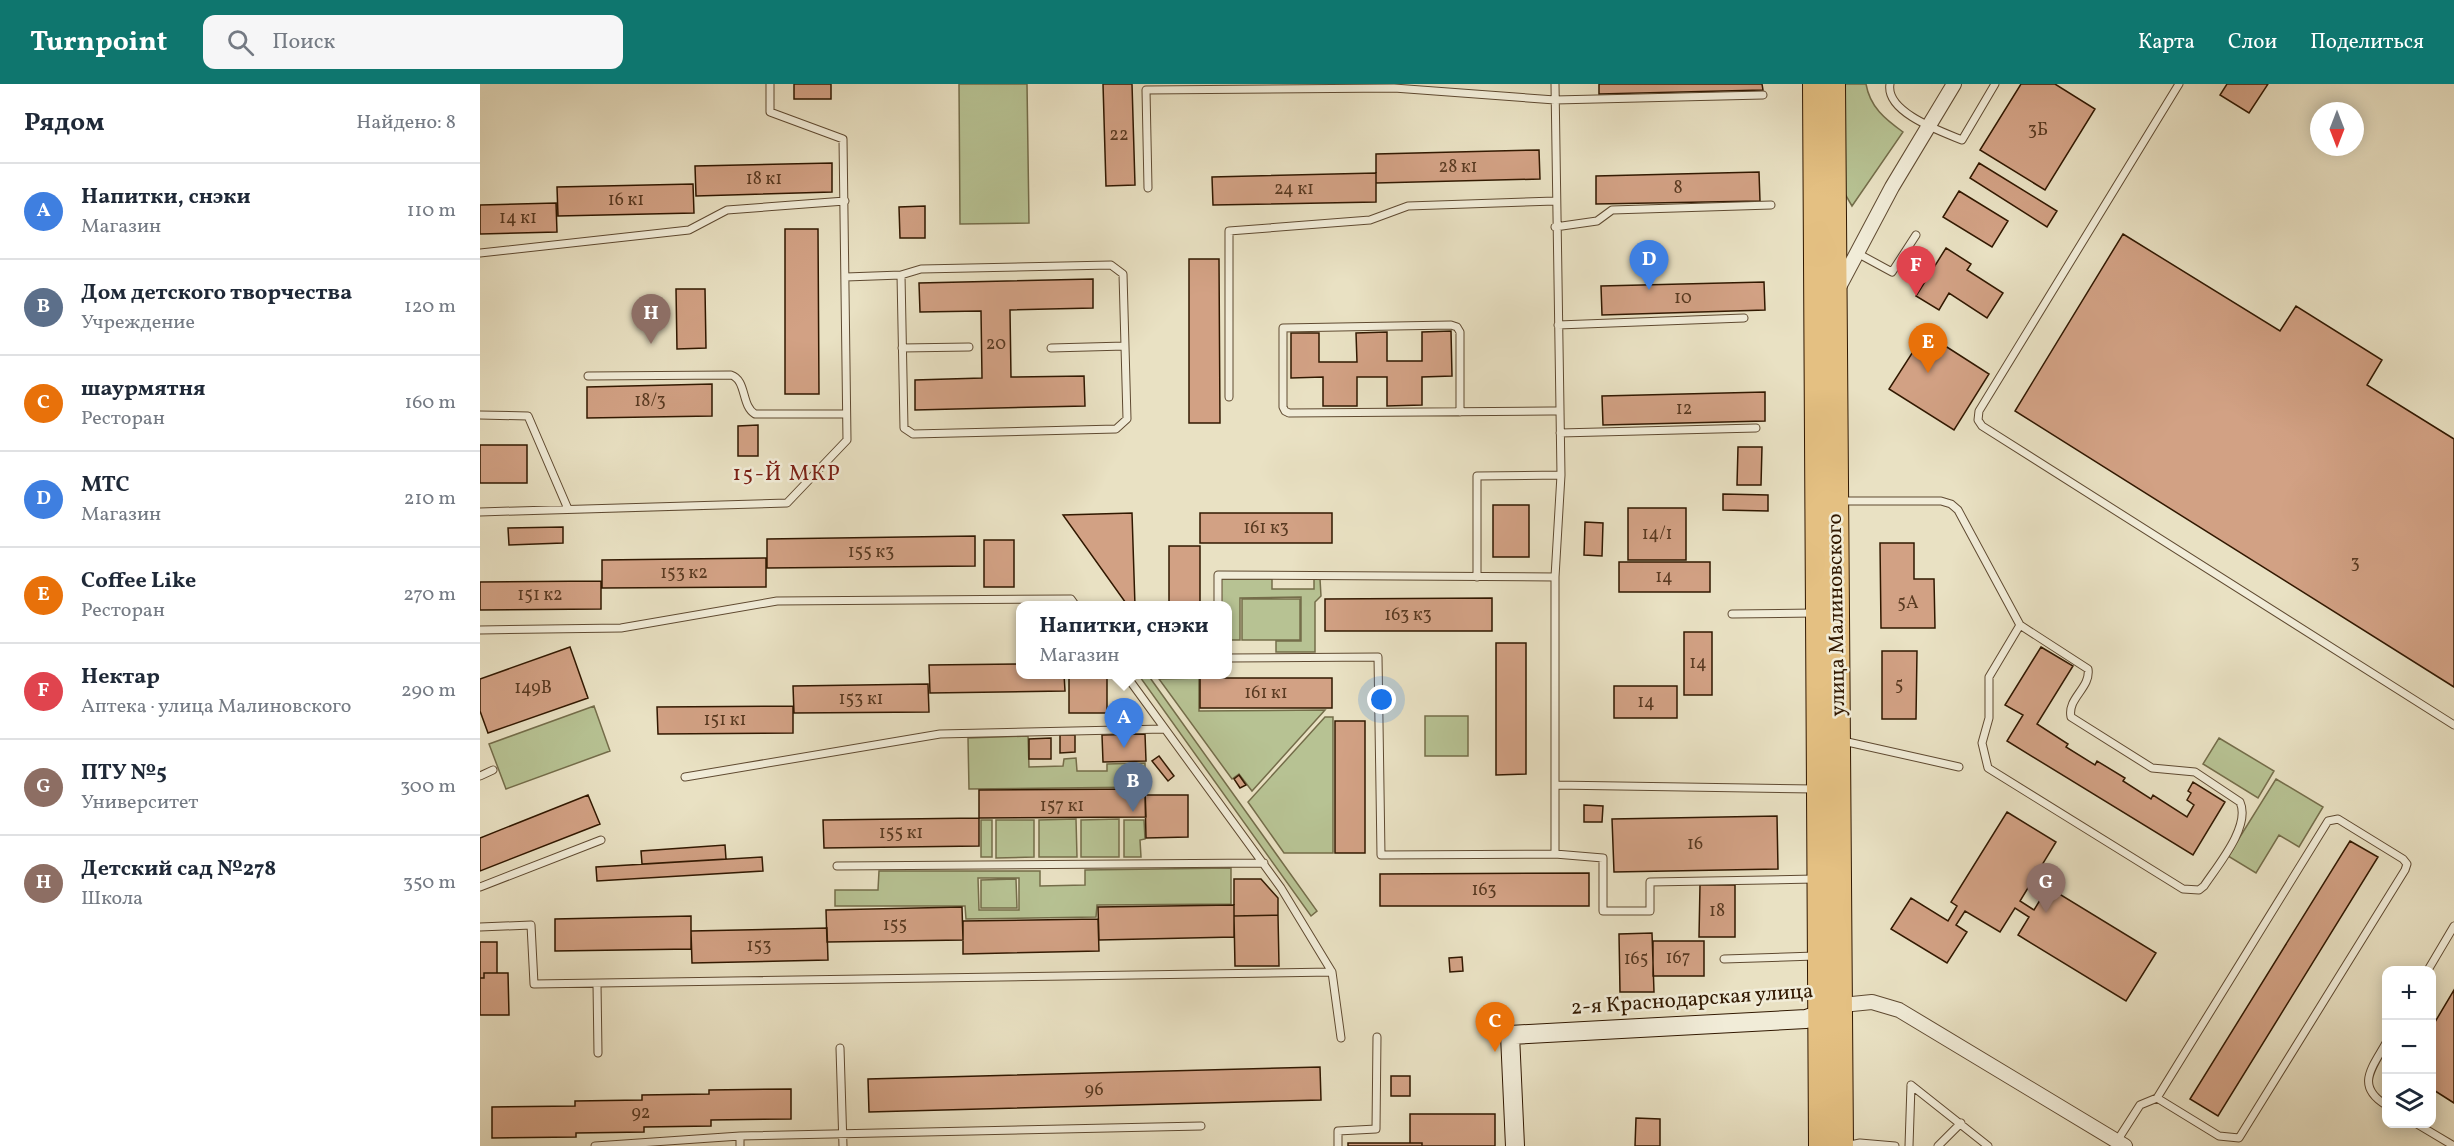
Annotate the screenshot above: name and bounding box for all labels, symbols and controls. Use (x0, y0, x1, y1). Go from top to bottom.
search box (203, 15, 623, 69)
text: Turnpoint (30, 23, 167, 62)
icon: search (224, 26, 257, 59)
text: Поиск (272, 27, 335, 58)
text: Карта (2138, 28, 2195, 57)
text: Слои (2228, 28, 2277, 57)
text: Поделиться (2310, 28, 2424, 57)
north arrow (2310, 102, 2364, 156)
text: Рядом (24, 105, 104, 141)
text: Найдено: 8 (356, 109, 456, 137)
house number: 3Б (2028, 118, 2048, 143)
house number: 22 (1109, 123, 1129, 148)
house number: 28 к1 (1439, 155, 1478, 180)
house number: 18 к1 (746, 167, 782, 192)
house number: 8 (1673, 176, 1683, 201)
house number: 24 к1 (1274, 177, 1314, 202)
text: Напитки, снэки (81, 182, 251, 213)
house number: 16 к1 (608, 188, 644, 213)
text: A (36, 197, 51, 225)
text: 110 m (407, 197, 456, 225)
house number: 14 к1 (499, 206, 537, 231)
text: Магазин (81, 213, 161, 241)
pin: D (1630, 240, 1668, 290)
pin: F (1896, 246, 1936, 296)
text: Дом детского творчества (81, 278, 352, 309)
house number: 10 (1674, 286, 1692, 311)
text: B (37, 293, 50, 321)
text: 120 m (404, 293, 456, 321)
pin: H (632, 294, 670, 344)
text: Учреждение (81, 309, 195, 337)
pin: E (1908, 324, 1948, 373)
house number: 20 (986, 332, 1006, 357)
text: шаурмятня (81, 374, 206, 405)
text: C (37, 389, 50, 417)
text: 160 m (404, 389, 456, 417)
house number: 18/3 (634, 389, 666, 414)
house number: 12 (1676, 397, 1692, 422)
text: Ресторан (81, 405, 165, 433)
district label: 15-Й МКР (733, 459, 841, 490)
text: МТС (81, 470, 130, 501)
text: D (36, 485, 51, 513)
text: 210 m (404, 485, 456, 513)
text: Магазин (81, 501, 161, 529)
street label: улица Малиновского (1821, 513, 1853, 717)
house number: 161 к3 (1243, 516, 1289, 541)
house number: 14/1 (1642, 522, 1672, 547)
house number: 155 к3 (848, 540, 894, 565)
house number: 3 (2350, 551, 2360, 576)
house number: 153 к2 (660, 561, 708, 586)
house number: 14 (1655, 565, 1673, 590)
text: Coffee Like (81, 566, 196, 597)
text: E (37, 581, 50, 609)
text: 270 m (403, 581, 456, 609)
house number: 151 к2 (517, 583, 563, 608)
house number: 5А (1897, 591, 1919, 616)
text: Ресторан (81, 597, 165, 625)
popup (1016, 601, 1232, 679)
house number: 163 к3 (1384, 603, 1432, 628)
text: Напитки, снэки (1039, 611, 1209, 642)
text: Магазин (1039, 642, 1120, 670)
house number: 14 (1689, 651, 1707, 676)
text: Нектар (81, 662, 160, 693)
house number: 5 (1895, 673, 1903, 698)
house number: 149В (514, 676, 552, 701)
text: F (38, 677, 49, 705)
text: 290 m (401, 677, 456, 705)
house number: 161 к1 (1244, 681, 1288, 706)
your location (1367, 685, 1396, 714)
house number: 153 к1 (838, 687, 884, 712)
house number: 14 (1637, 690, 1655, 715)
text: Аптека · улица Малиновского (81, 693, 352, 721)
pin: A (1104, 698, 1144, 748)
house number: 151 к1 (704, 708, 746, 733)
text: ПТУ №5 (81, 758, 167, 789)
pin: B (1114, 762, 1152, 812)
text: G (36, 773, 51, 801)
text: 300 m (400, 773, 456, 801)
text: Университет (81, 789, 198, 817)
house number: 157 к1 (1040, 794, 1084, 819)
house number: 155 к1 (879, 821, 923, 846)
house number: 16 (1687, 832, 1703, 857)
text: Детский сад №278 (81, 854, 276, 885)
pin: G (2026, 864, 2066, 913)
text: H (36, 869, 51, 897)
text: 350 m (403, 869, 456, 897)
house number: 163 (1471, 878, 1497, 903)
text: Школа (81, 885, 143, 913)
house number: 18 (1709, 899, 1725, 924)
house number: 155 (883, 913, 907, 938)
house number: 153 (747, 934, 771, 959)
house number: 167 (1666, 946, 1690, 971)
house number: 165 (1624, 947, 1648, 972)
map controls (2382, 966, 2436, 1128)
button: + (2382, 966, 2436, 1020)
street label: 2-я Краснодарская улица (1570, 977, 1814, 1023)
pin: C (1476, 1002, 1514, 1052)
button: − (2382, 1020, 2436, 1074)
button: layers (2382, 1074, 2436, 1128)
house number: 96 (1084, 1078, 1104, 1103)
house number: 92 (631, 1101, 651, 1126)

